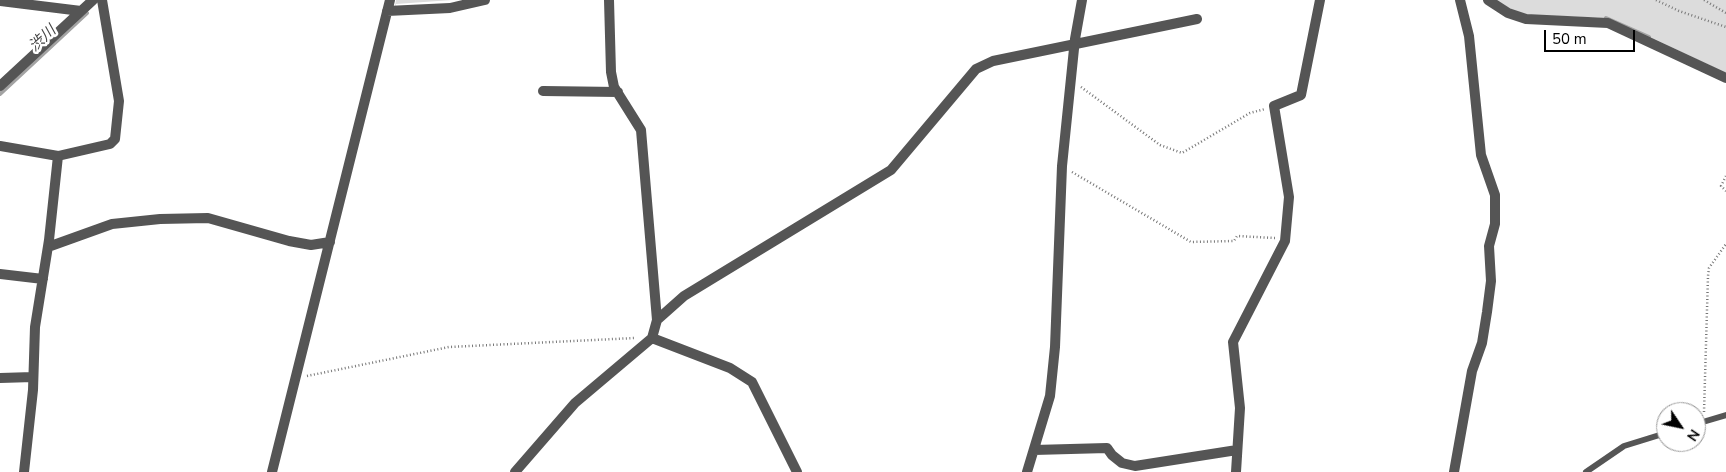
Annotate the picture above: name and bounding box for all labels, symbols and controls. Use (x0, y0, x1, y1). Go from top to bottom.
scale bar (1546, 20, 1637, 52)
water label: 渋川 (26, 22, 60, 56)
text: 50 m (1552, 29, 1587, 49)
north arrow (1656, 402, 1706, 452)
text: N (1682, 425, 1704, 445)

